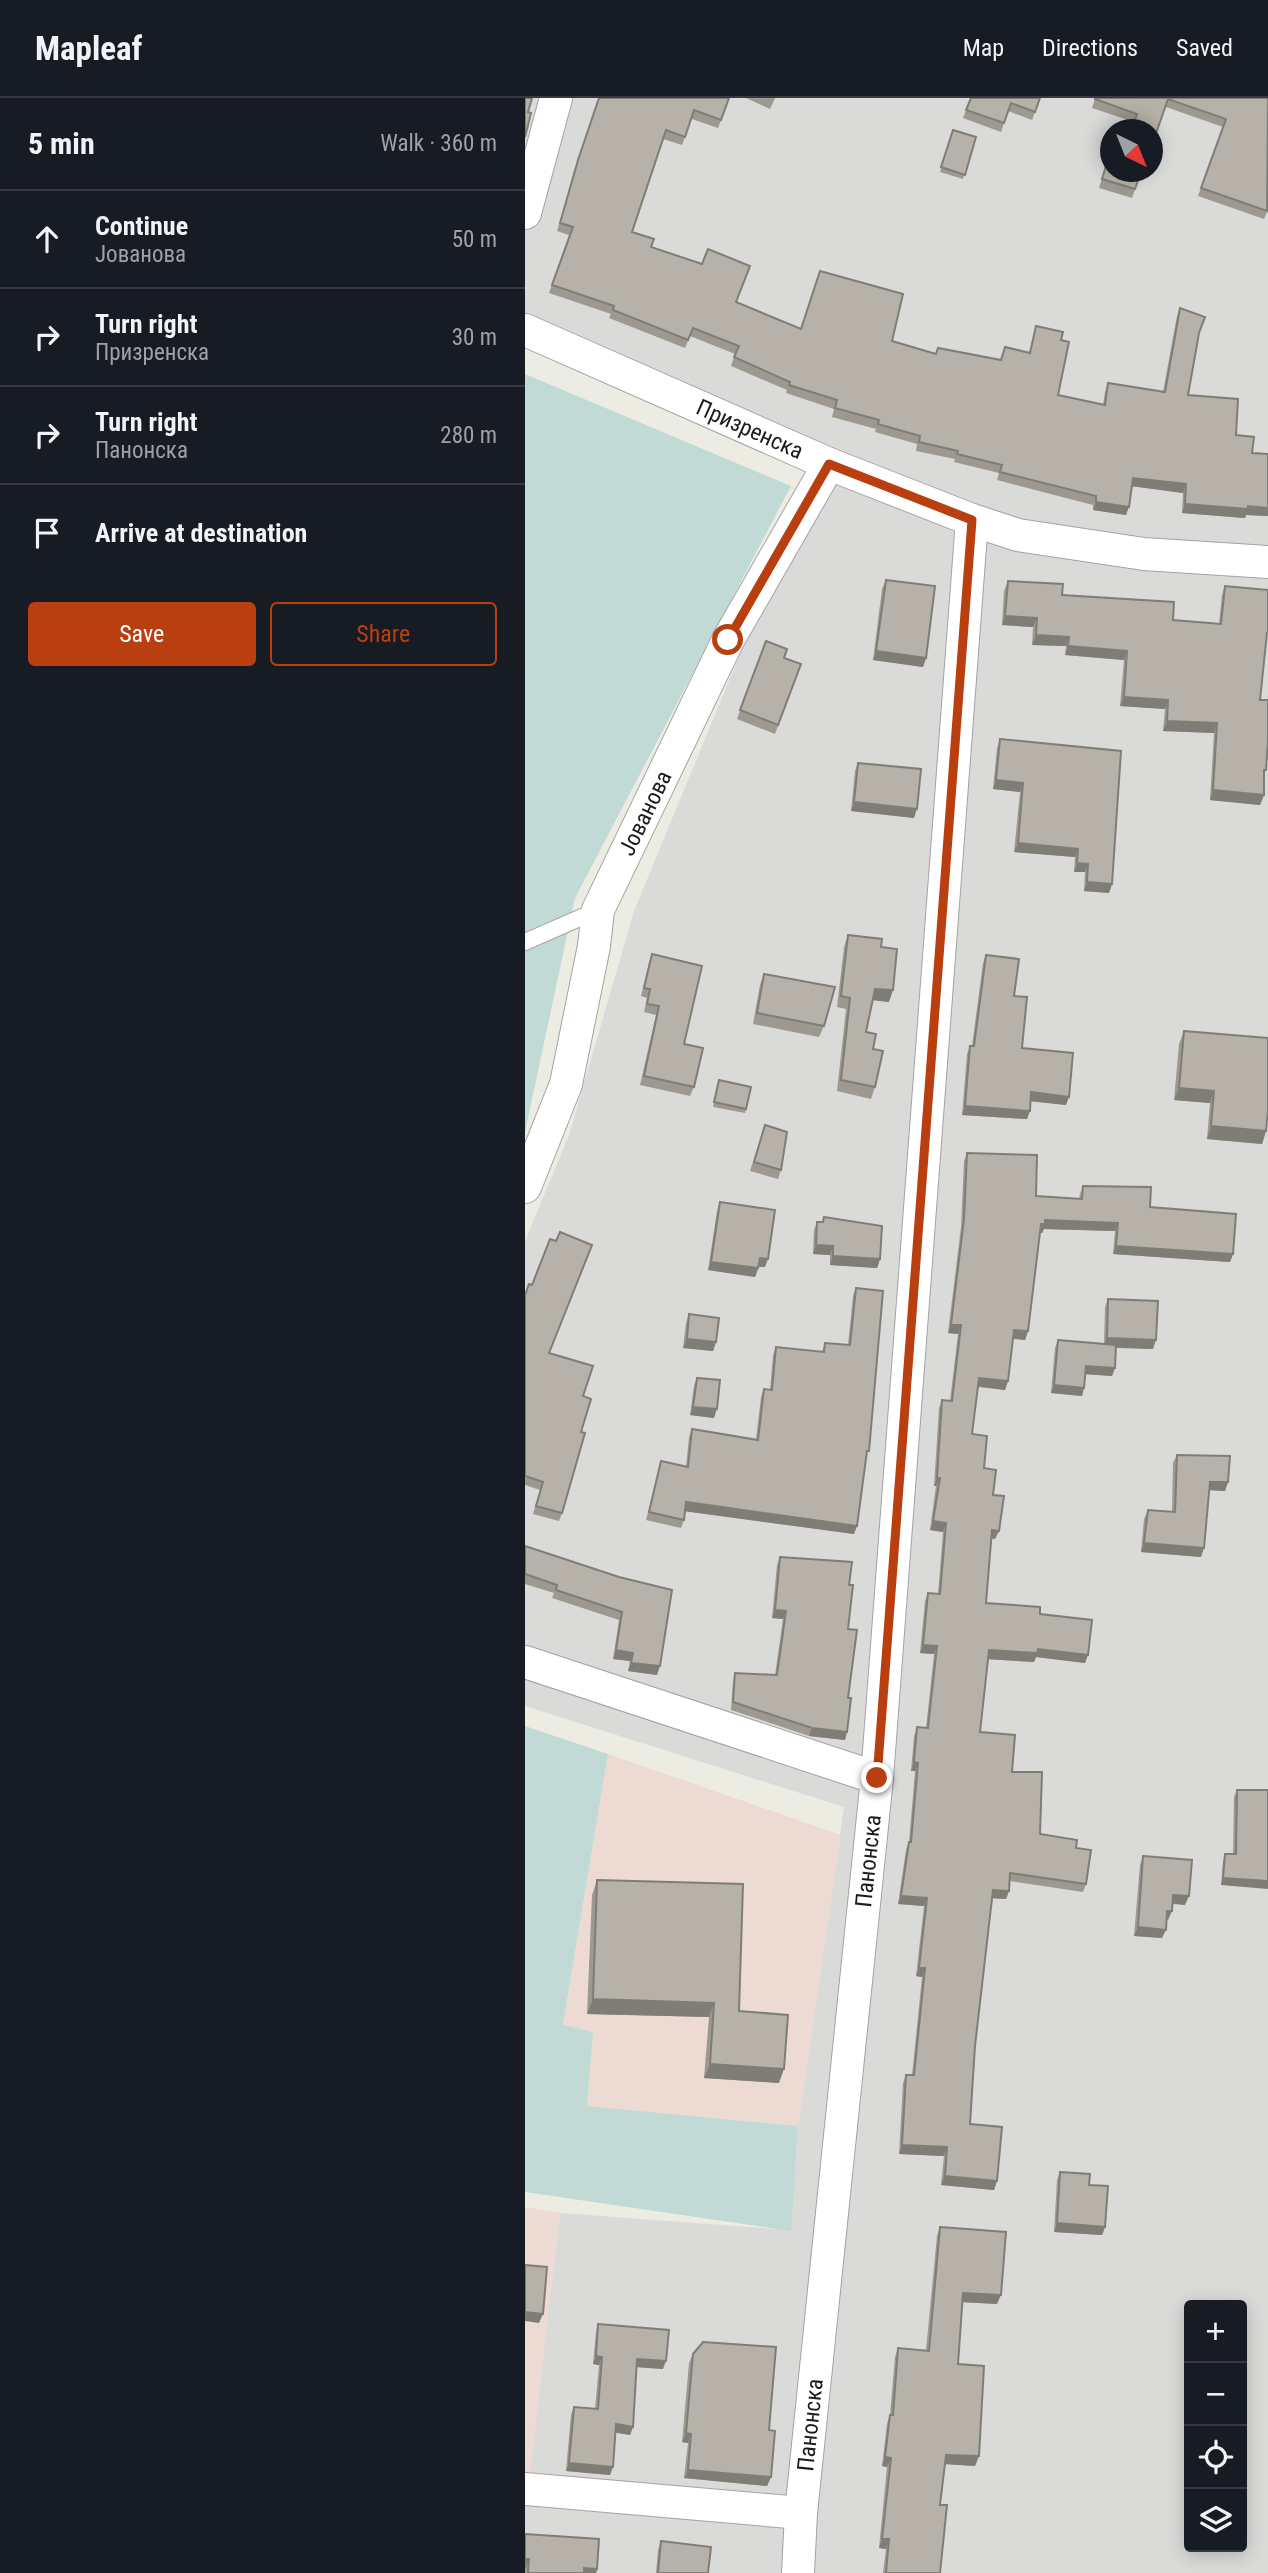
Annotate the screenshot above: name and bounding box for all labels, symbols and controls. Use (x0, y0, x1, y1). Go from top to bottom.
text: Mapleaf (35, 29, 142, 68)
text: Map (963, 34, 1004, 62)
text: Directions (1042, 34, 1138, 62)
text: Saved (1176, 34, 1233, 62)
north arrow (1100, 119, 1163, 182)
text: 5 min (28, 126, 95, 161)
text: Walk · 360 m (380, 130, 497, 157)
text: Continue (95, 211, 188, 241)
icon: ahead (28, 220, 66, 258)
text: 50 m (452, 226, 497, 253)
text: Јованова (95, 241, 186, 268)
text: Turn right (95, 309, 197, 339)
icon: right (28, 318, 66, 356)
text: 30 m (452, 324, 497, 351)
text: Призренска (95, 339, 209, 366)
street label: Призренска (692, 394, 807, 465)
text: Turn right (95, 407, 197, 437)
icon: right (28, 416, 66, 454)
text: 280 m (440, 422, 497, 449)
text: Панонска (95, 437, 188, 464)
icon: arrive (28, 514, 66, 552)
text: Arrive at destination (95, 518, 307, 548)
button: Save (28, 602, 256, 666)
button: Share (270, 602, 497, 666)
route start (712, 624, 743, 655)
street label: Јованова (613, 766, 678, 860)
route end (861, 1762, 892, 1793)
street label: Панонска (850, 1813, 887, 1909)
map controls (1184, 2300, 1247, 2552)
button: + (1184, 2300, 1247, 2363)
button: − (1184, 2363, 1247, 2426)
street label: Панонска (792, 2377, 829, 2473)
button: locate (1184, 2426, 1247, 2489)
button: layers (1184, 2489, 1247, 2552)

